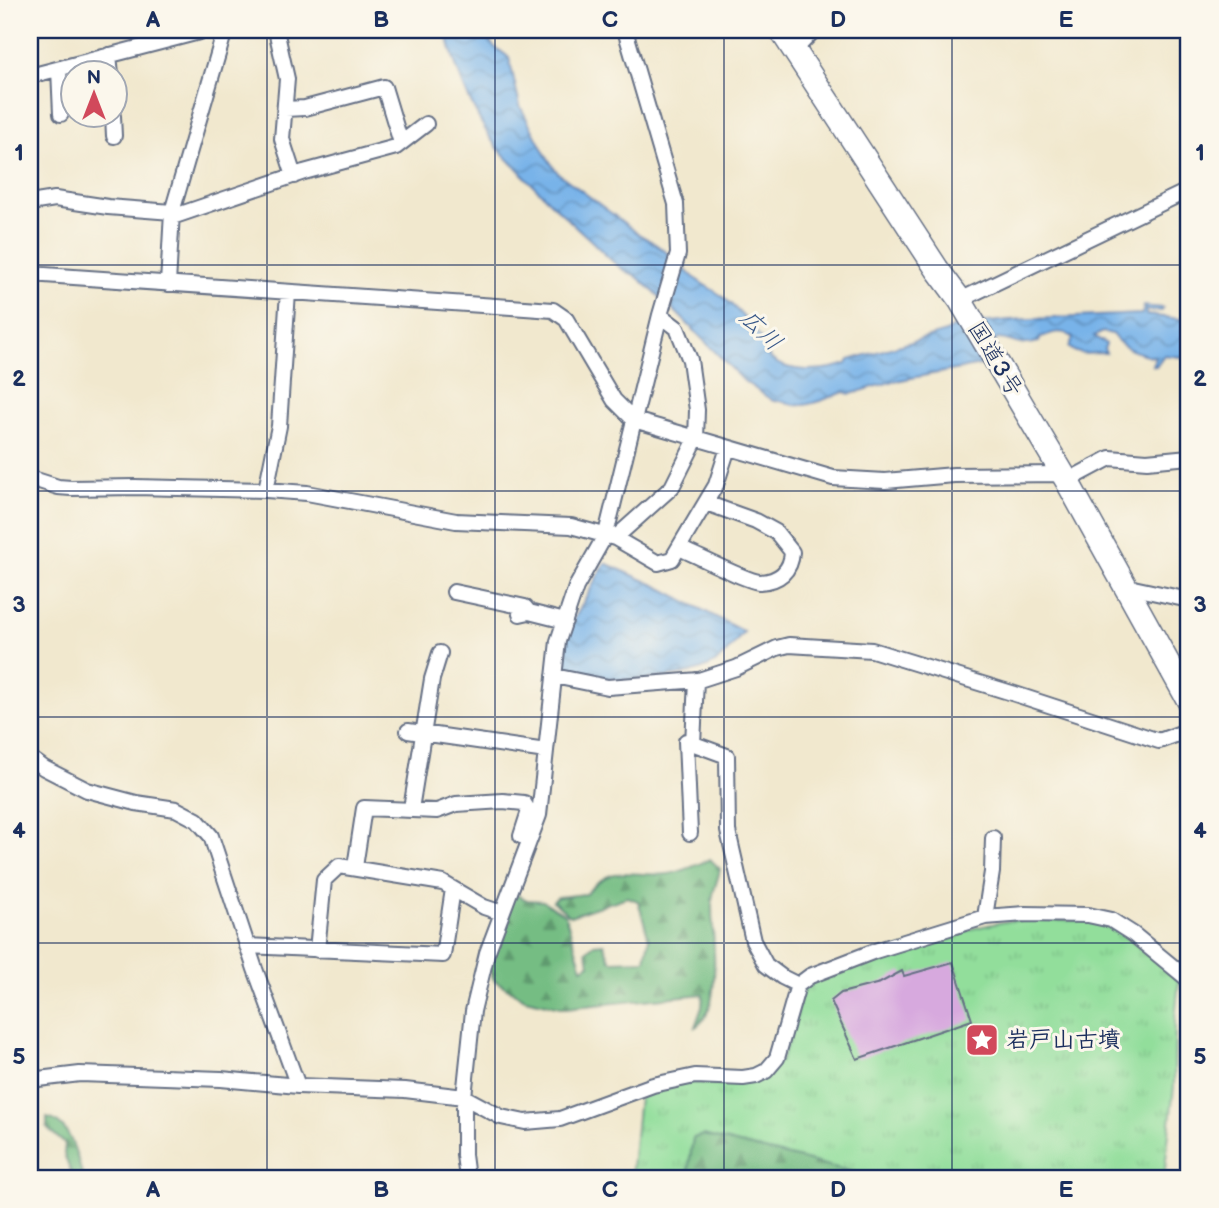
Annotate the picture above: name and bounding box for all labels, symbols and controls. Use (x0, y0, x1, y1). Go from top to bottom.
text: A (145, 6, 161, 34)
text: B (373, 6, 389, 34)
text: C (602, 6, 618, 34)
text: D (830, 6, 846, 34)
text: E (1059, 6, 1074, 34)
north arrow (60, 60, 130, 130)
text: N (87, 67, 101, 90)
text: 1 (14, 139, 24, 167)
text: 1 (1195, 139, 1205, 167)
water label: 広川 (734, 303, 788, 357)
street label: 国道3号 (962, 316, 1028, 402)
text: 2 (12, 365, 26, 393)
text: 2 (1193, 365, 1207, 393)
text: 3 (12, 591, 26, 619)
text: 3 (1193, 591, 1207, 619)
text: 4 (12, 817, 26, 845)
text: 4 (1193, 817, 1207, 845)
place icon: 岩戸山古墳 (963, 1021, 1001, 1059)
place label: 岩戸山古墳 (1006, 1026, 1121, 1054)
text: 5 (12, 1043, 26, 1071)
text: 5 (1193, 1043, 1207, 1071)
text: A (145, 1176, 161, 1204)
text: B (373, 1176, 389, 1204)
text: C (602, 1176, 618, 1204)
text: D (830, 1176, 846, 1204)
text: E (1059, 1176, 1074, 1204)

